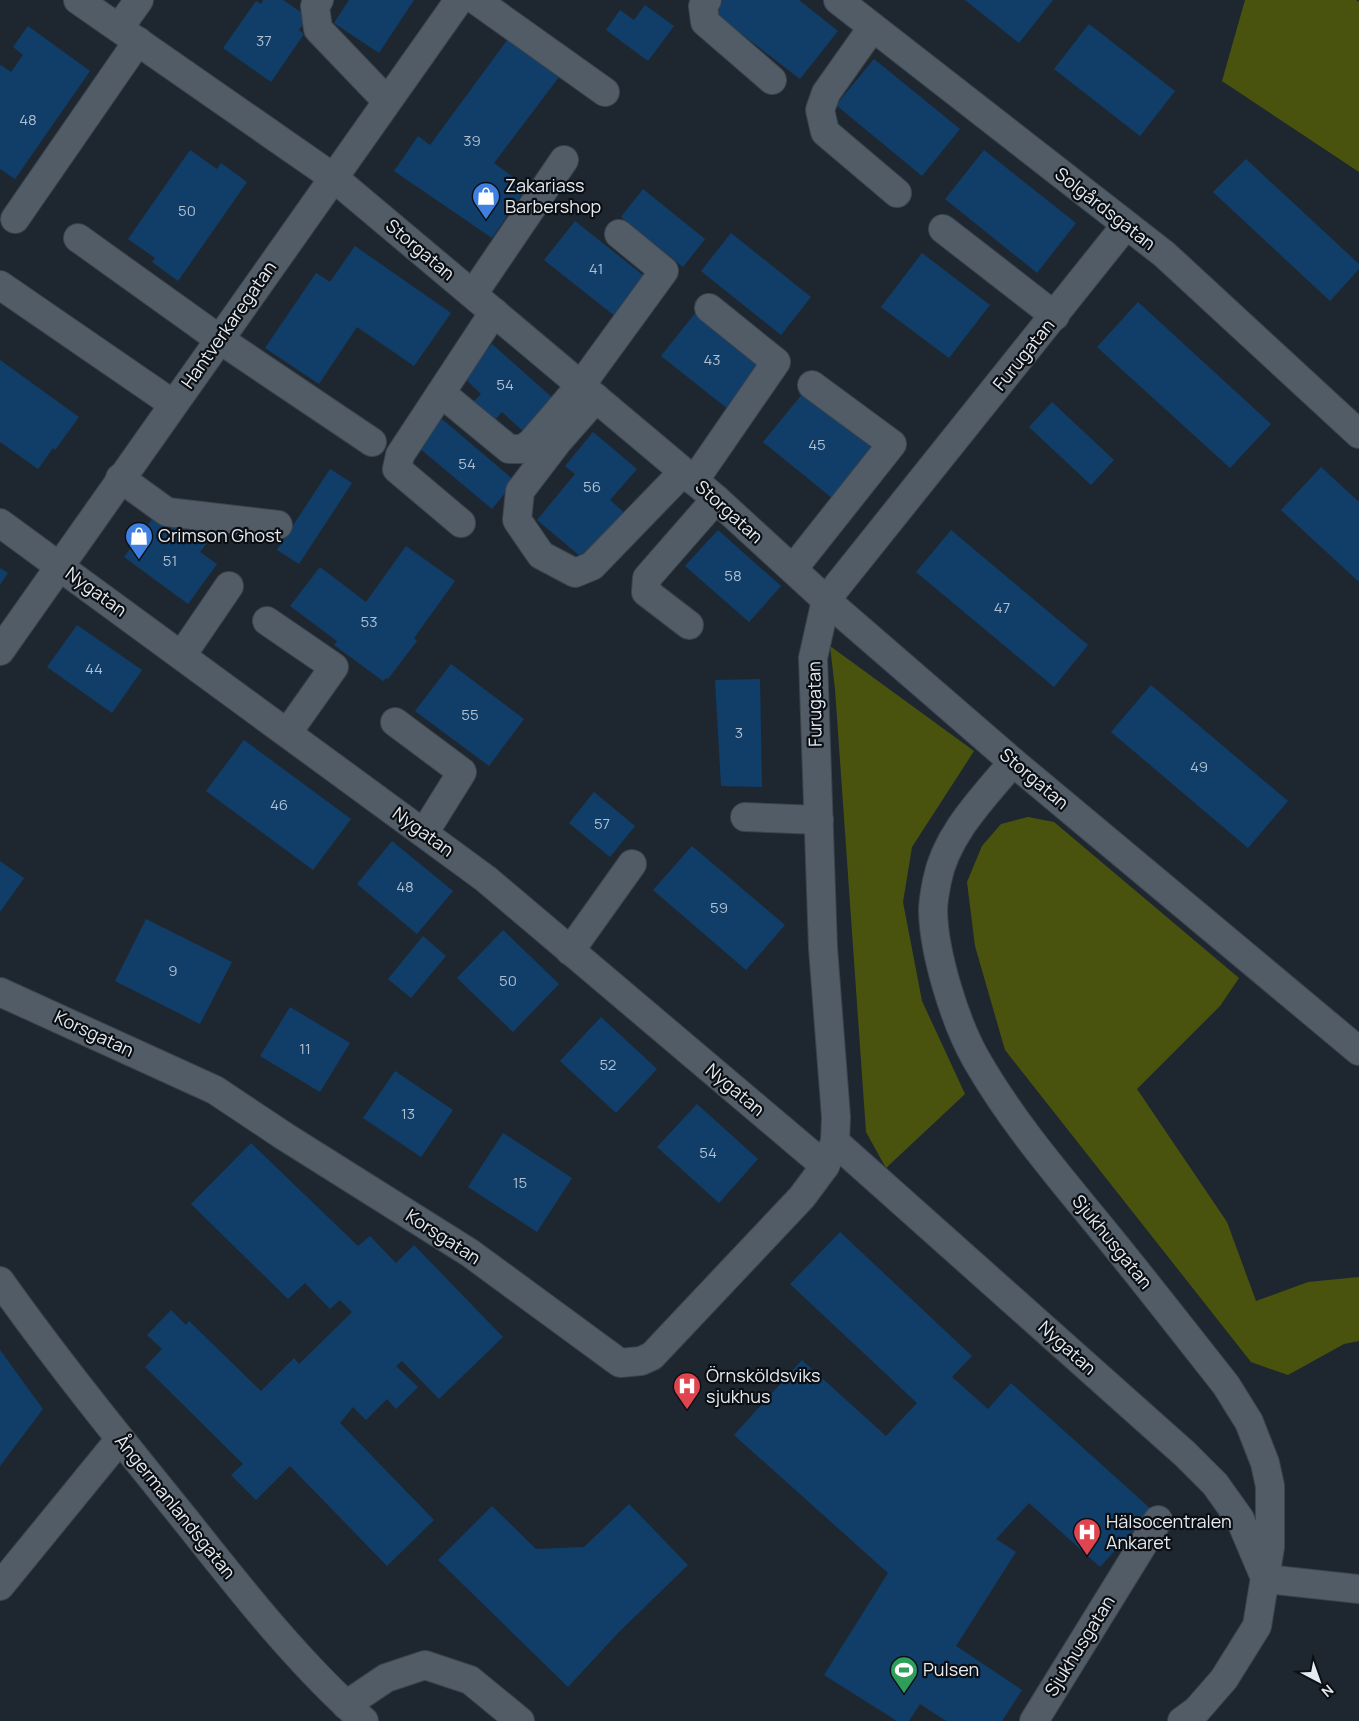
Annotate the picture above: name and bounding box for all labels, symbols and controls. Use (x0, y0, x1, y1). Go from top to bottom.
house number: 37 (256, 30, 272, 51)
house number: 48 (19, 109, 37, 130)
house number: 39 (463, 130, 481, 151)
street label: Solgårdsgatan (1050, 161, 1161, 255)
place label: Zakariass Barbershop (505, 173, 601, 218)
shop icon: Zakariass Barbershop (471, 181, 501, 220)
house number: 50 (178, 200, 196, 221)
street label: Storgatan (381, 213, 460, 285)
street label: Hantverkaregatan (175, 256, 281, 393)
house number: 41 (589, 258, 603, 279)
street label: Furugatan (987, 314, 1059, 395)
house number: 43 (703, 349, 721, 370)
house number: 54 (496, 374, 514, 395)
house number: 45 (808, 434, 826, 455)
house number: 54 (458, 453, 476, 474)
street label: Storgatan (691, 474, 769, 548)
house number: 56 (583, 476, 601, 497)
shop icon: Crimson Ghost (124, 521, 154, 560)
place label: Crimson Ghost (158, 523, 282, 547)
house number: 51 (163, 550, 177, 571)
street label: Nygatan (61, 561, 132, 622)
house number: 58 (724, 565, 742, 586)
house number: 47 (994, 597, 1010, 618)
house number: 53 (361, 611, 377, 632)
house number: 44 (85, 658, 103, 679)
street label: Furugatan (801, 661, 827, 747)
house number: 55 (461, 704, 479, 725)
house number: 3 (735, 722, 743, 743)
street label: Storgatan (995, 742, 1074, 814)
house number: 49 (1190, 756, 1208, 777)
house number: 46 (270, 794, 288, 815)
street label: Nygatan (388, 801, 459, 862)
house number: 57 (594, 813, 610, 834)
house number: 48 (396, 876, 414, 897)
house number: 59 (710, 897, 728, 918)
house number: 9 (168, 960, 178, 981)
house number: 50 (499, 970, 517, 991)
street label: Korsgatan (51, 1004, 138, 1062)
house number: 11 (299, 1038, 311, 1059)
house number: 52 (600, 1054, 616, 1075)
street label: Nygatan (701, 1057, 770, 1121)
house number: 13 (401, 1103, 415, 1124)
house number: 54 (699, 1142, 717, 1163)
house number: 15 (513, 1172, 527, 1193)
street label: Sjukhusgatan (1067, 1189, 1158, 1293)
street label: Korsgatan (401, 1203, 486, 1269)
street label: Nygatan (1034, 1315, 1102, 1380)
place label: Örnsköldsviks sjukhus (706, 1363, 821, 1408)
hospital icon: Örnsköldsviks sjukhus (672, 1371, 702, 1410)
street label: Ångermanlandsgatan (110, 1429, 242, 1584)
place label: Hälsocentralen Ankaret (1106, 1509, 1232, 1554)
hospital icon: Hälsocentralen Ankaret (1072, 1517, 1102, 1556)
street label: Sjukhusgatan (1039, 1591, 1120, 1700)
sports icon: Pulsen (889, 1655, 919, 1694)
north arrow (1294, 1656, 1344, 1706)
place label: Pulsen (923, 1657, 979, 1681)
text: N (1318, 1681, 1338, 1702)

